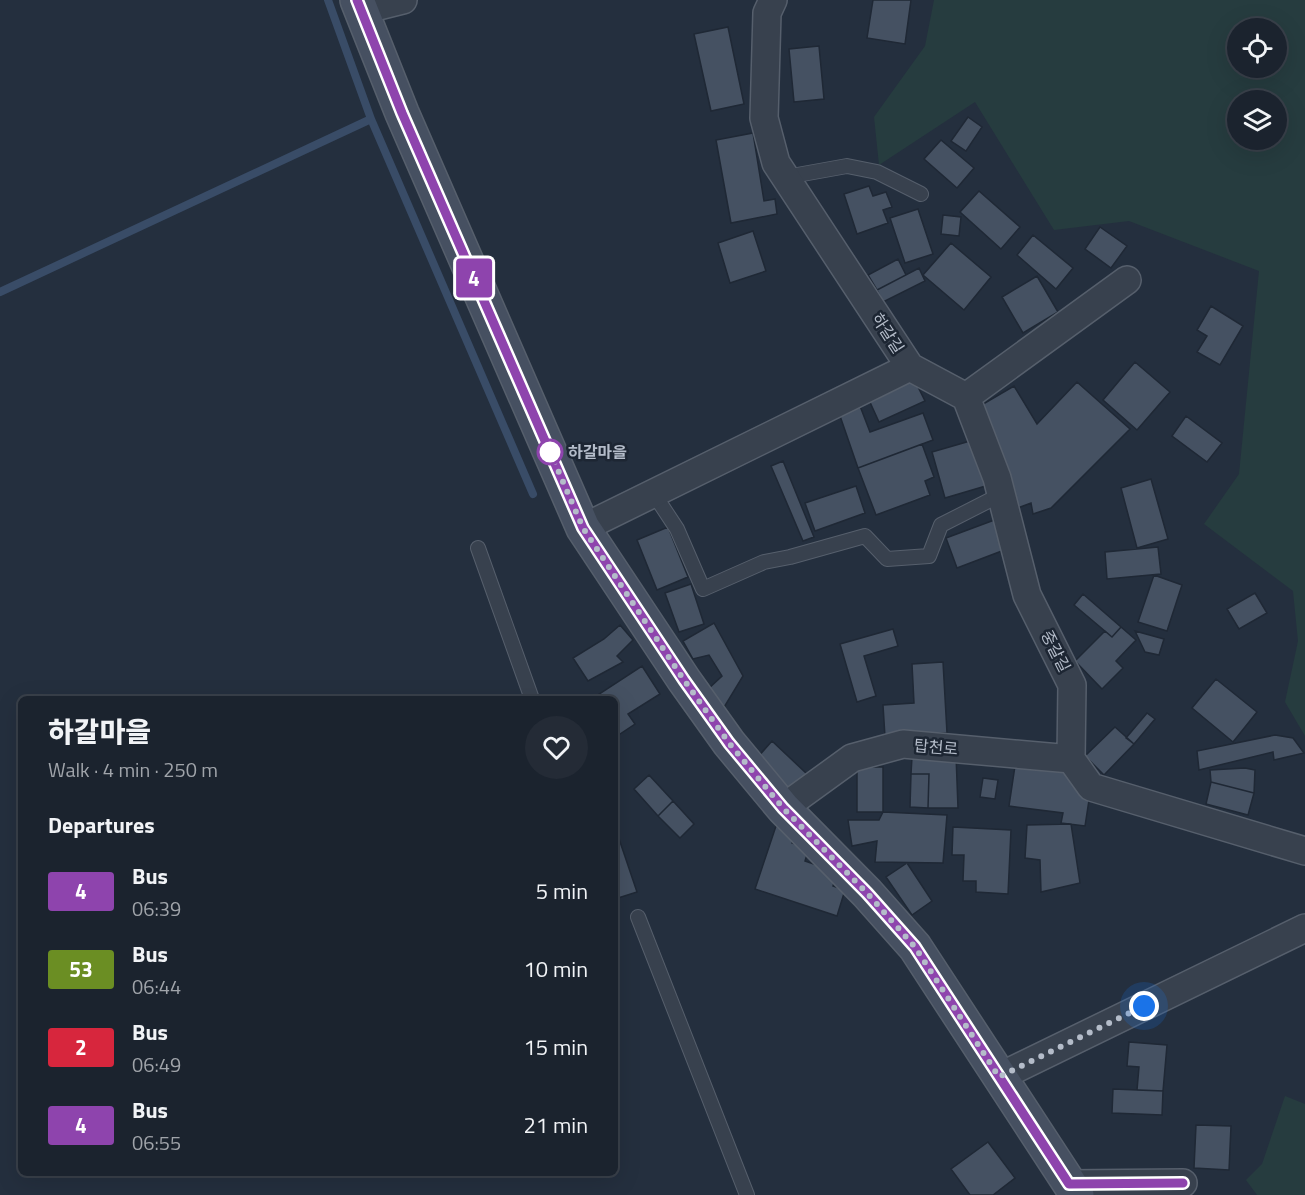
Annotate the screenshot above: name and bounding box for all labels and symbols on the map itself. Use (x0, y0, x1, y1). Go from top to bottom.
line badge: 4 (454, 258, 494, 298)
street label: 하갈길 (866, 308, 910, 358)
marker: 하갈마을 (537, 439, 563, 465)
place label: 하갈마을 (568, 440, 627, 464)
street label: 중갈길 (1035, 626, 1077, 676)
street label: 탑천로 (913, 733, 959, 761)
your location (1129, 991, 1159, 1021)

